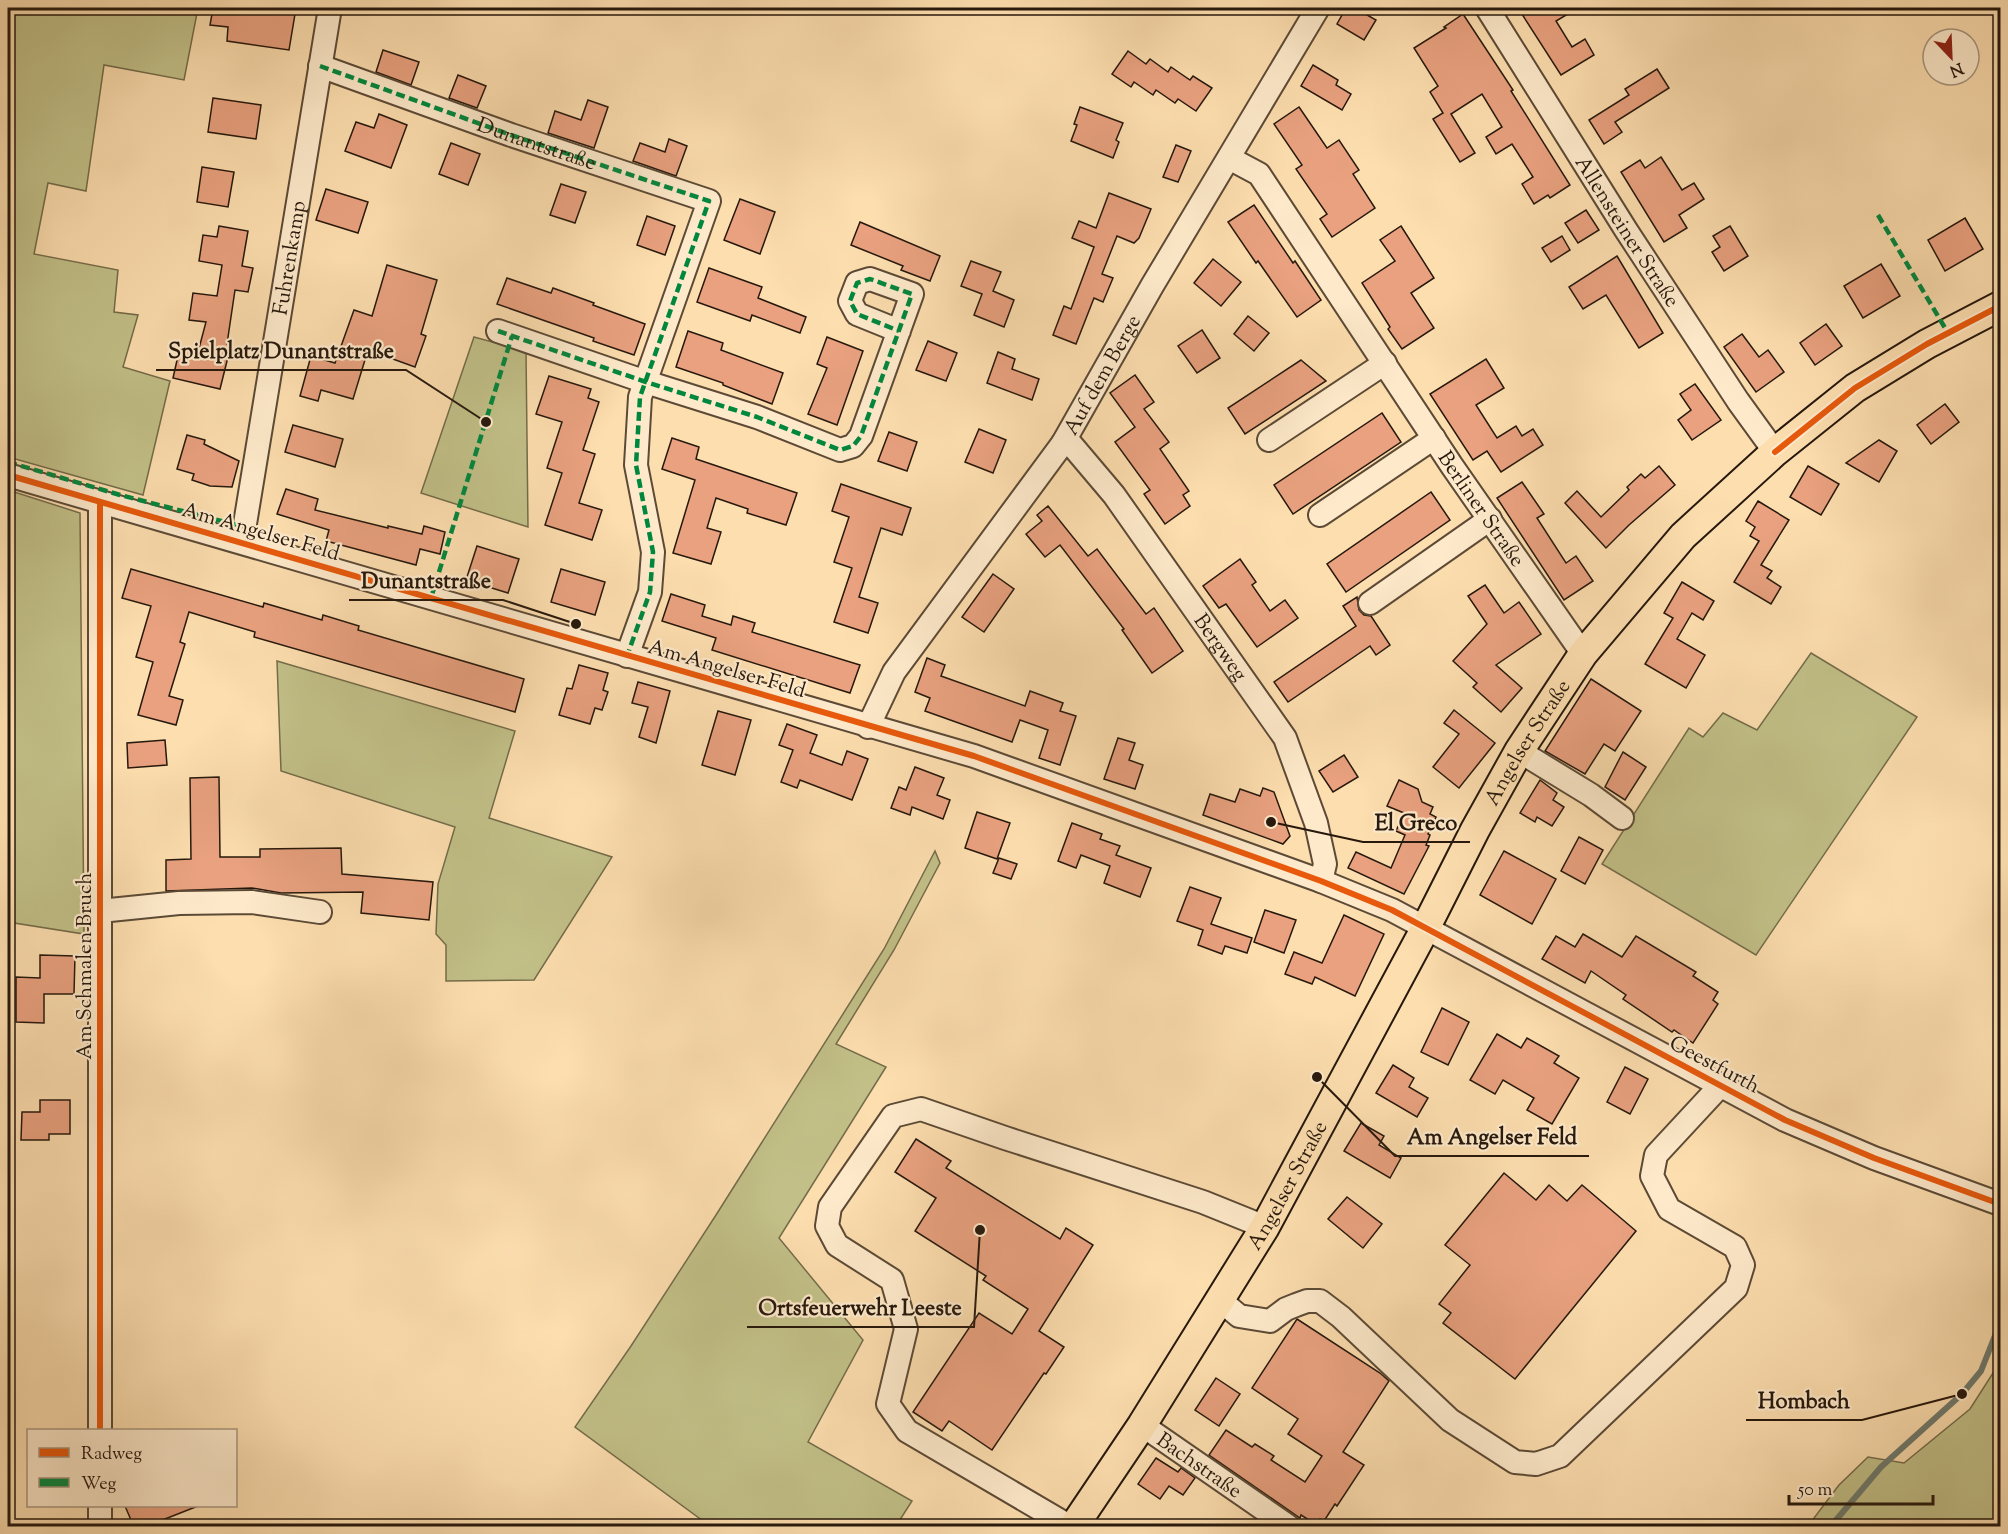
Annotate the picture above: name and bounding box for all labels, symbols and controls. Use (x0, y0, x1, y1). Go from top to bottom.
north arrow (1921, 27, 1981, 87)
text: N (1945, 55, 1966, 82)
street label: Dunantstraße (472, 111, 600, 179)
street label: Allensteiner Straße (1566, 151, 1686, 314)
street label: Fuhrenkamp (267, 199, 315, 318)
street label: Auf dem Berge (1057, 310, 1150, 441)
callout: Spielplatz Dunantstraße (156, 330, 406, 370)
text: Spielplatz Dunantstraße (168, 337, 394, 369)
street label: Berliner Straße (1429, 446, 1531, 574)
street label: Am Angelser Feld (178, 496, 343, 570)
callout: Dunantstraße (349, 560, 503, 600)
text: Dunantstraße (361, 567, 491, 599)
street label: Bergweg (1185, 608, 1254, 688)
street label: Am Angelser Feld (644, 633, 809, 707)
street label: Angelser Straße (1478, 674, 1579, 812)
callout: El Greco (1363, 802, 1470, 842)
text: El Greco (1375, 809, 1457, 841)
street label: Am Schmalen Bruch (71, 872, 101, 1060)
street label: Geestfurth (1663, 1029, 1765, 1102)
street label: Angelser Straße (1241, 1116, 1336, 1257)
callout: Am Angelser Feld (1395, 1116, 1589, 1156)
text: Am Angelser Feld (1407, 1123, 1578, 1155)
callout: Ortsfeuerwehr Leeste (747, 1287, 974, 1327)
text: Ortsfeuerwehr Leeste (758, 1294, 962, 1326)
callout: Hombach (1746, 1380, 1862, 1420)
text: Hombach (1758, 1387, 1850, 1419)
street label: Bachstraße (1150, 1426, 1247, 1507)
legend (27, 1429, 237, 1507)
text: Radweg (81, 1442, 142, 1468)
scale bar (1789, 1468, 1933, 1506)
text: Weg (81, 1472, 117, 1498)
text: 50 m (1797, 1478, 1833, 1504)

